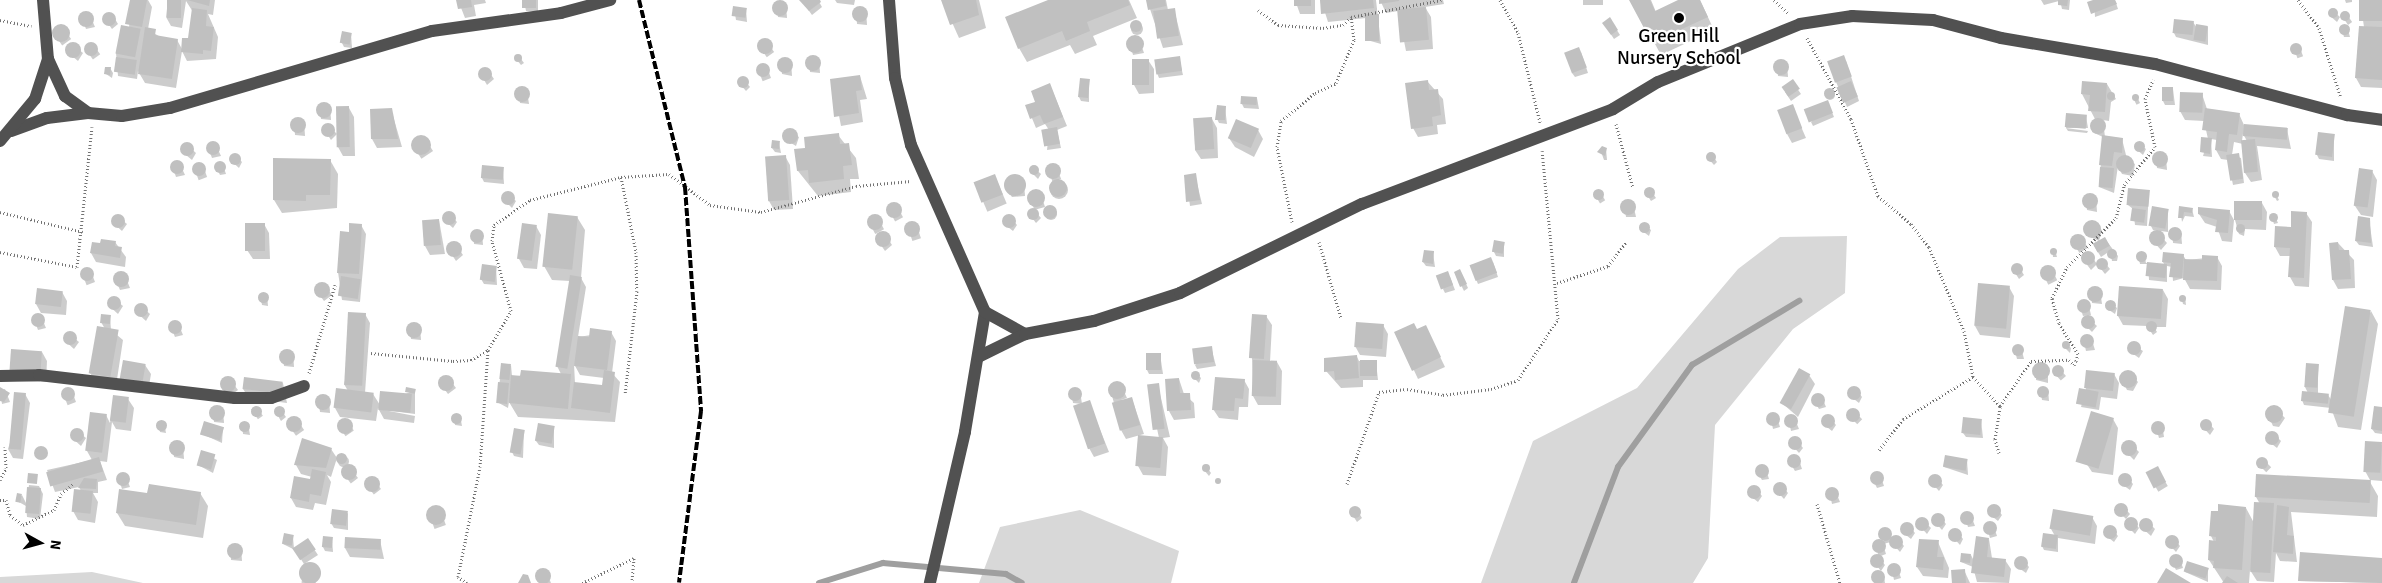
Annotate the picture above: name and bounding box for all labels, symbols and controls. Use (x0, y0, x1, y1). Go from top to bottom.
marker: Green Hill Nursery School (1673, 12, 1685, 24)
place label: Green Hill Nursery School (1617, 26, 1741, 70)
north arrow (15, 518, 65, 568)
text: N (46, 539, 64, 551)

